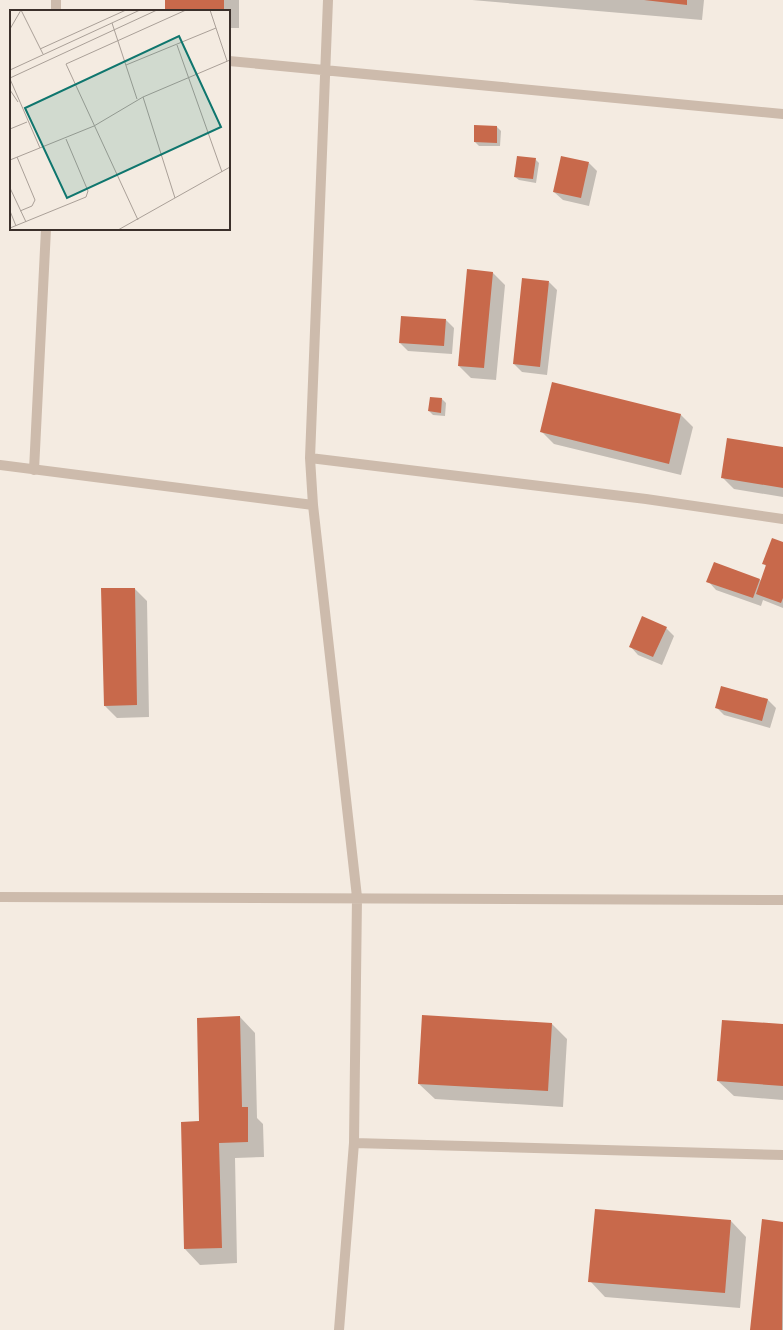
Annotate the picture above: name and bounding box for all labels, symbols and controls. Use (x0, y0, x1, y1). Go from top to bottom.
inset map (10, 10, 230, 230)

